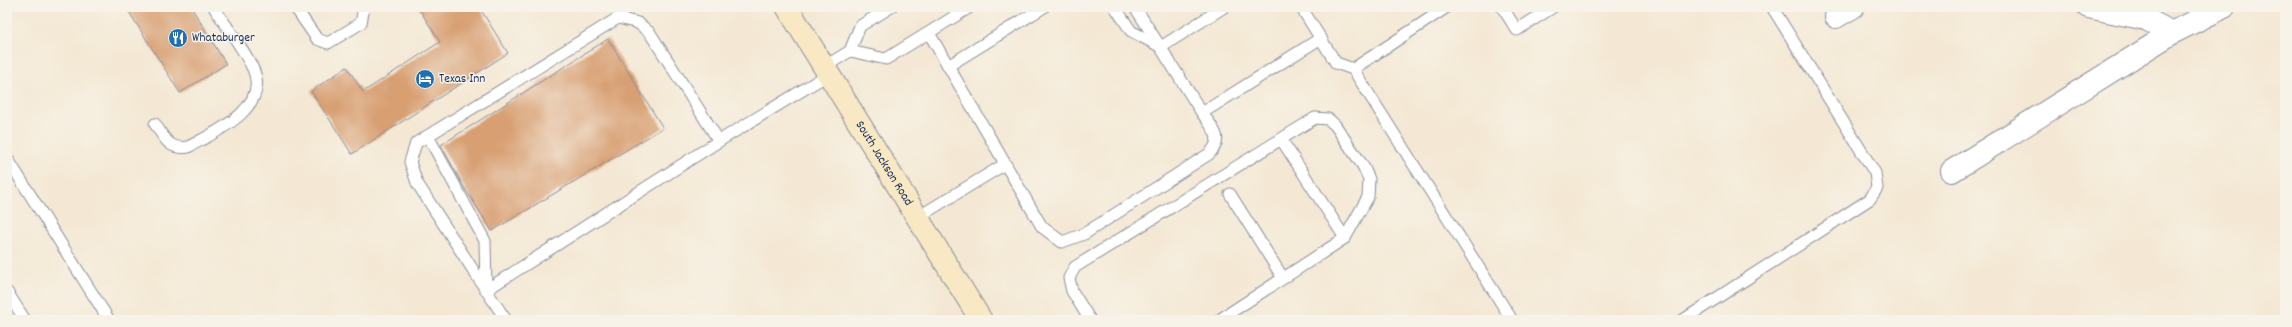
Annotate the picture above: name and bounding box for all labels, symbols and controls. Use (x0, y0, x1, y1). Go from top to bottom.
restaurant icon: Whataburger (167, 27, 189, 49)
place label: Whataburger (192, 29, 255, 48)
hotel icon: Texas Inn (414, 68, 436, 90)
place label: Texas Inn (439, 70, 485, 89)
street label: South Jackson Road (850, 117, 918, 210)

